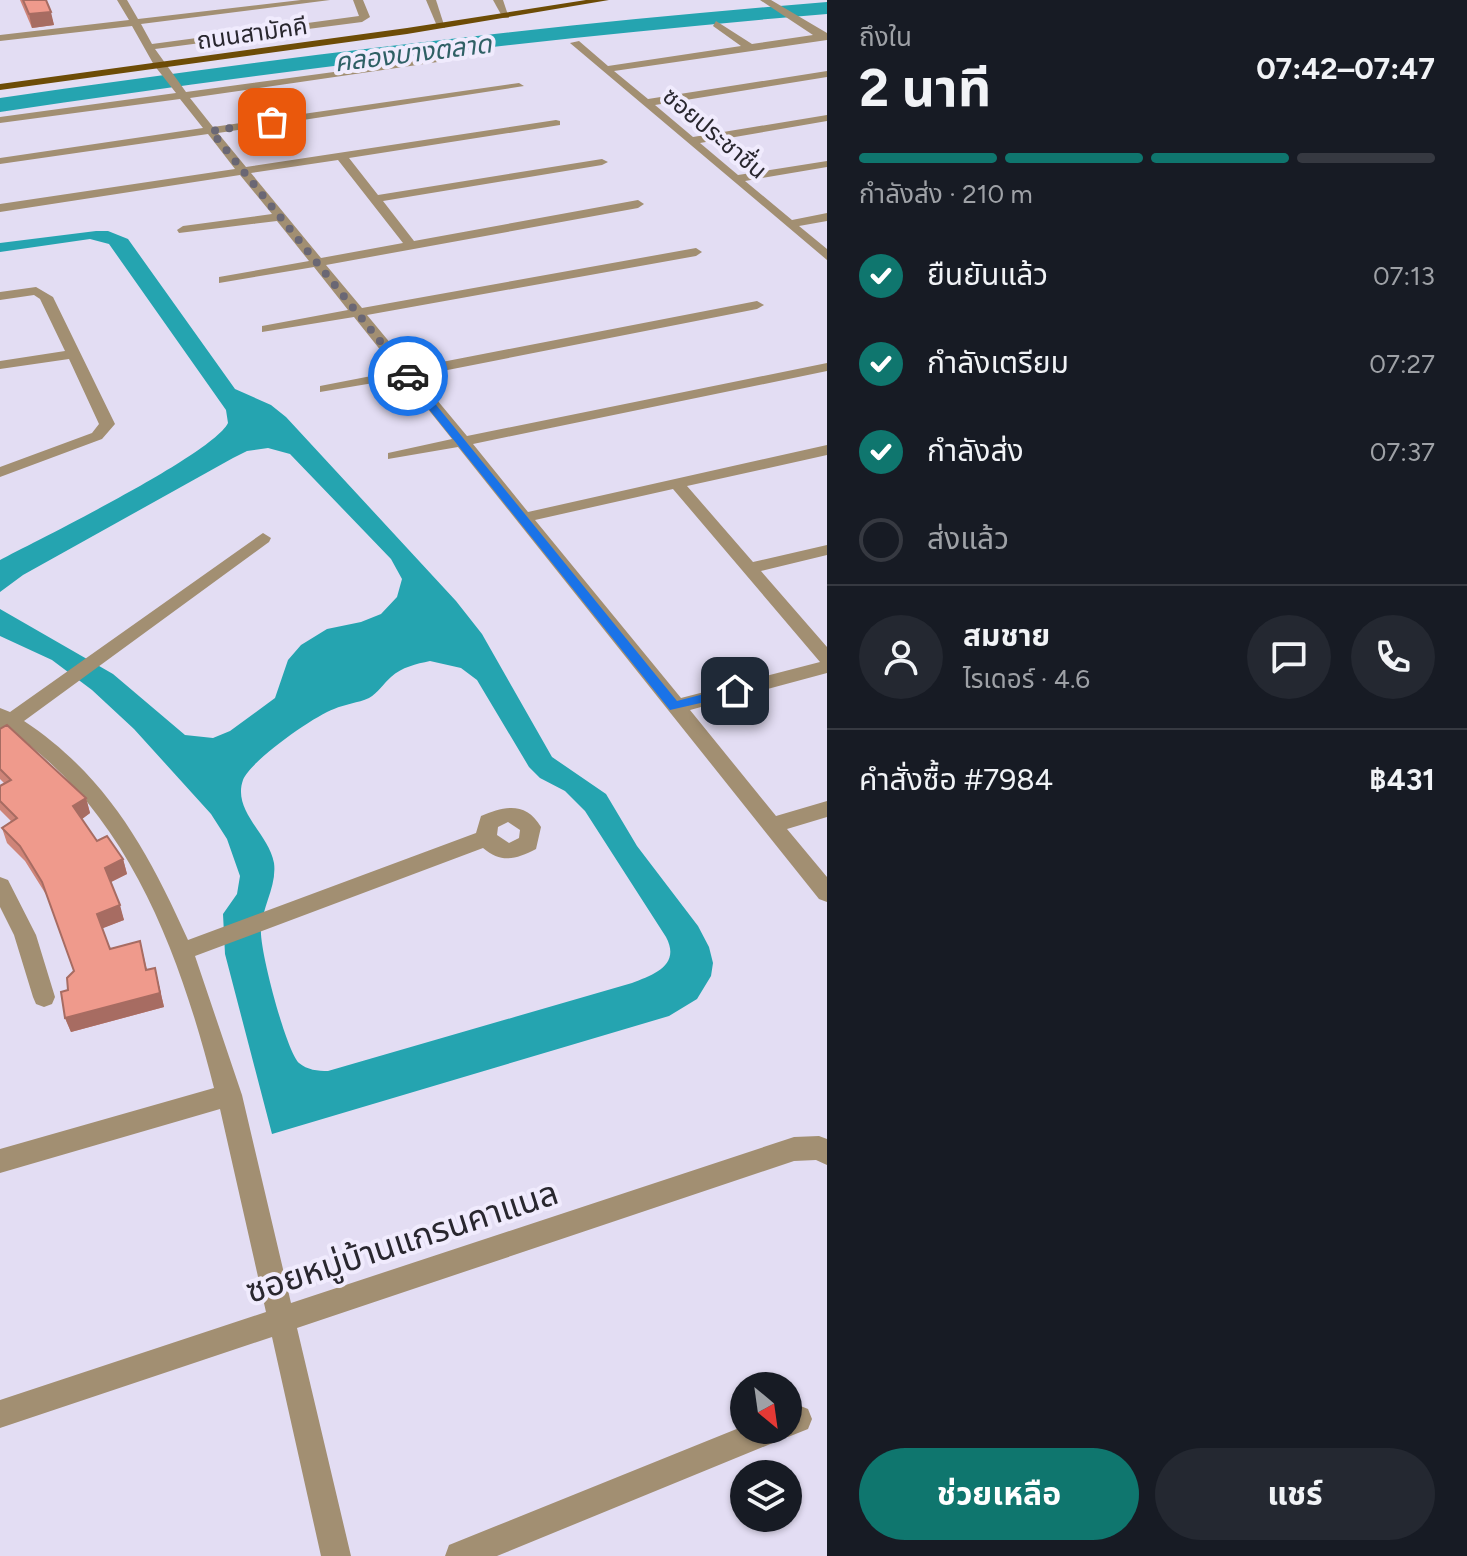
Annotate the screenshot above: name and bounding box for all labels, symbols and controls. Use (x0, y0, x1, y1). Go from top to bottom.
street label: ถนนสามัคคี (195, 11, 309, 55)
text: ถึงใน (859, 21, 912, 53)
water label: คลองบางตลาด (333, 27, 494, 79)
text: 07:42–07:47 (1256, 50, 1435, 87)
text: 2 นาที (859, 57, 991, 119)
street label: ซอยประชาชื่น (657, 80, 774, 185)
pin (238, 88, 306, 156)
icon: bag (250, 100, 294, 144)
text: กำลังส่ง · 210 m (859, 178, 1033, 210)
icon: check (859, 254, 903, 298)
text: ยืนยันแล้ว (927, 256, 1048, 293)
text: 07:13 (1373, 260, 1435, 292)
courier (368, 336, 448, 416)
icon: check (859, 342, 903, 386)
text: กำลังเตรียม (927, 344, 1069, 381)
text: 07:27 (1369, 348, 1435, 380)
icon: car (386, 354, 430, 398)
icon: check (859, 430, 903, 474)
text: กำลังส่ง (927, 432, 1024, 469)
text: 07:37 (1370, 436, 1435, 468)
text: ส่งแล้ว (927, 520, 1009, 557)
button: person (859, 615, 943, 699)
button: chat (1247, 615, 1331, 699)
button: phone (1351, 615, 1435, 699)
text: สมชาย (963, 617, 1050, 654)
pin (701, 657, 769, 725)
text: ไรเดอร์ · 4.6 (963, 663, 1090, 695)
icon: home (713, 669, 757, 713)
text: คำสั่งซื้อ #7984 (859, 761, 1053, 798)
text: ฿431 (1369, 761, 1435, 798)
street label: ซอยหมู่บ้านแกรนคาแนล (241, 1172, 563, 1312)
north arrow (730, 1372, 802, 1444)
map controls (730, 1372, 802, 1532)
button: ช่วยเหลือ (859, 1448, 1139, 1540)
button: แชร์ (1155, 1448, 1435, 1540)
button: layers (730, 1460, 802, 1532)

